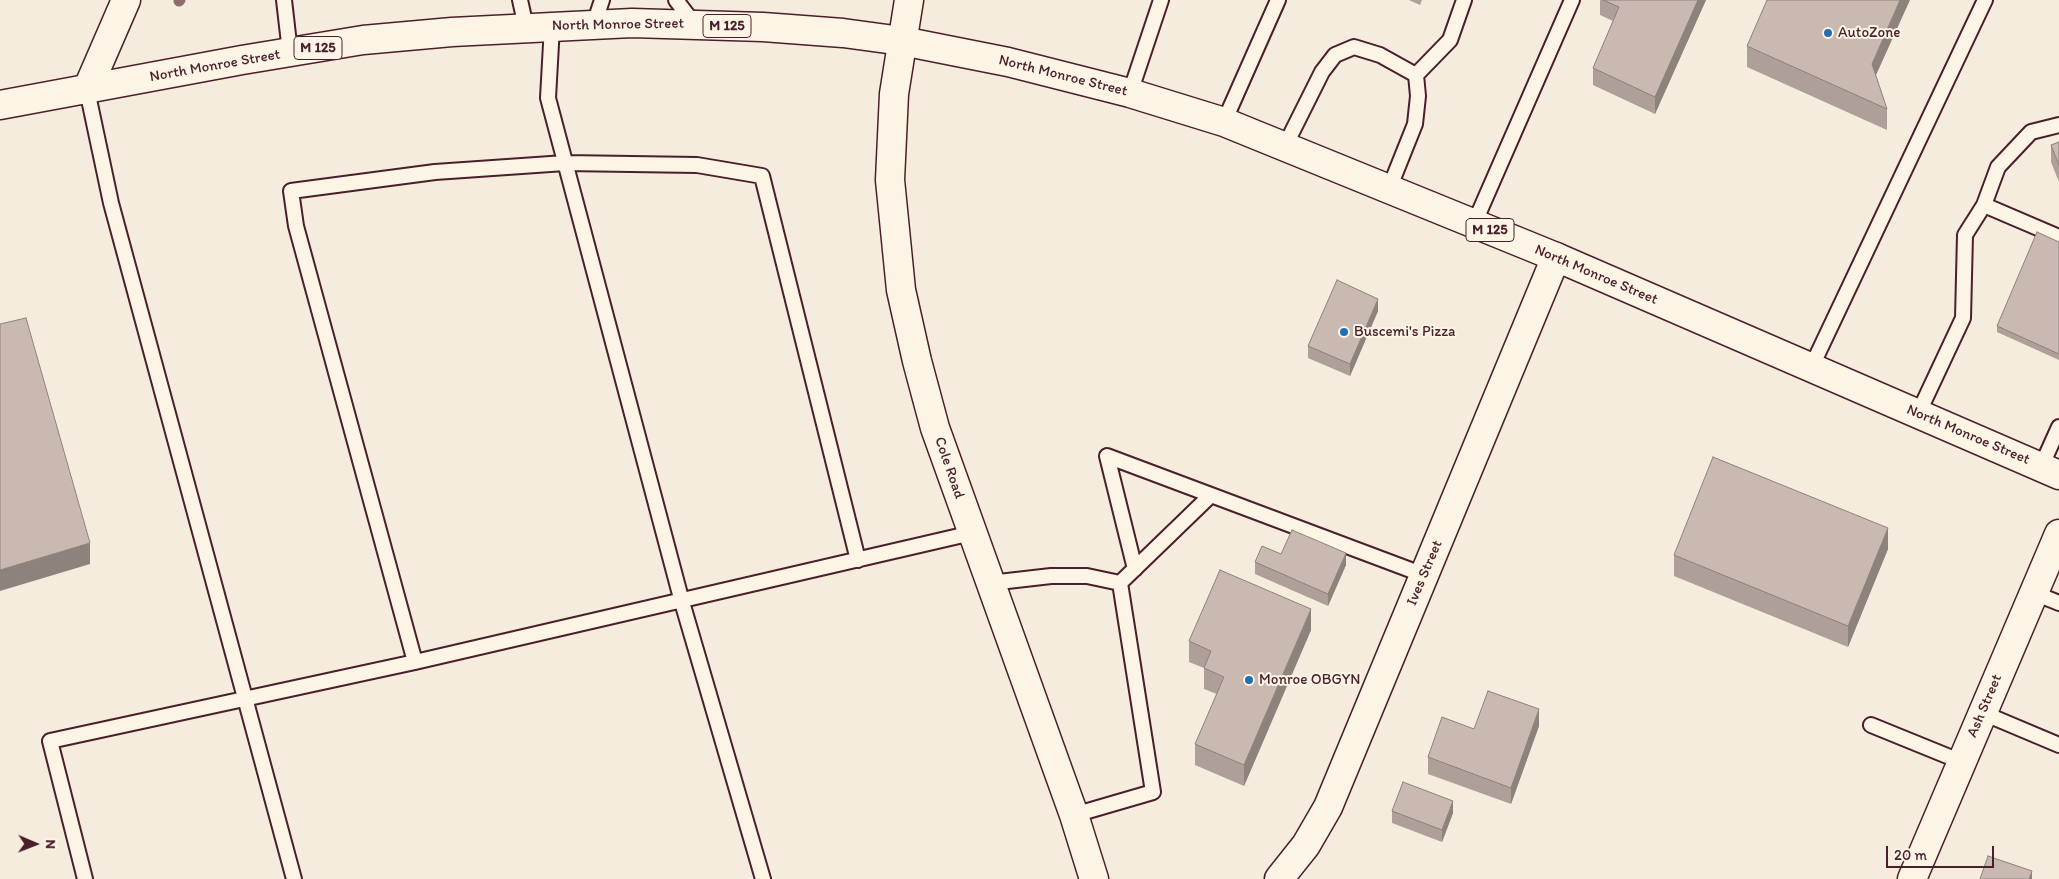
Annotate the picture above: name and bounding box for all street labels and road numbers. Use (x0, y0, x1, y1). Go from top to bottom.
street label: North Monroe Street (552, 15, 684, 35)
road number: M 125 (703, 15, 751, 38)
road number: M 125 (294, 36, 342, 59)
street label: North Monroe Street (148, 46, 282, 86)
street label: North Monroe Street (997, 51, 1129, 101)
road number: M 125 (1466, 218, 1514, 242)
street label: North Monroe Street (1532, 241, 1660, 309)
street label: North Monroe Street (1904, 401, 2032, 469)
street label: Cole Road (930, 435, 968, 501)
street label: Ives Street (1403, 538, 1447, 608)
street label: Ash Street (1964, 672, 2006, 740)

